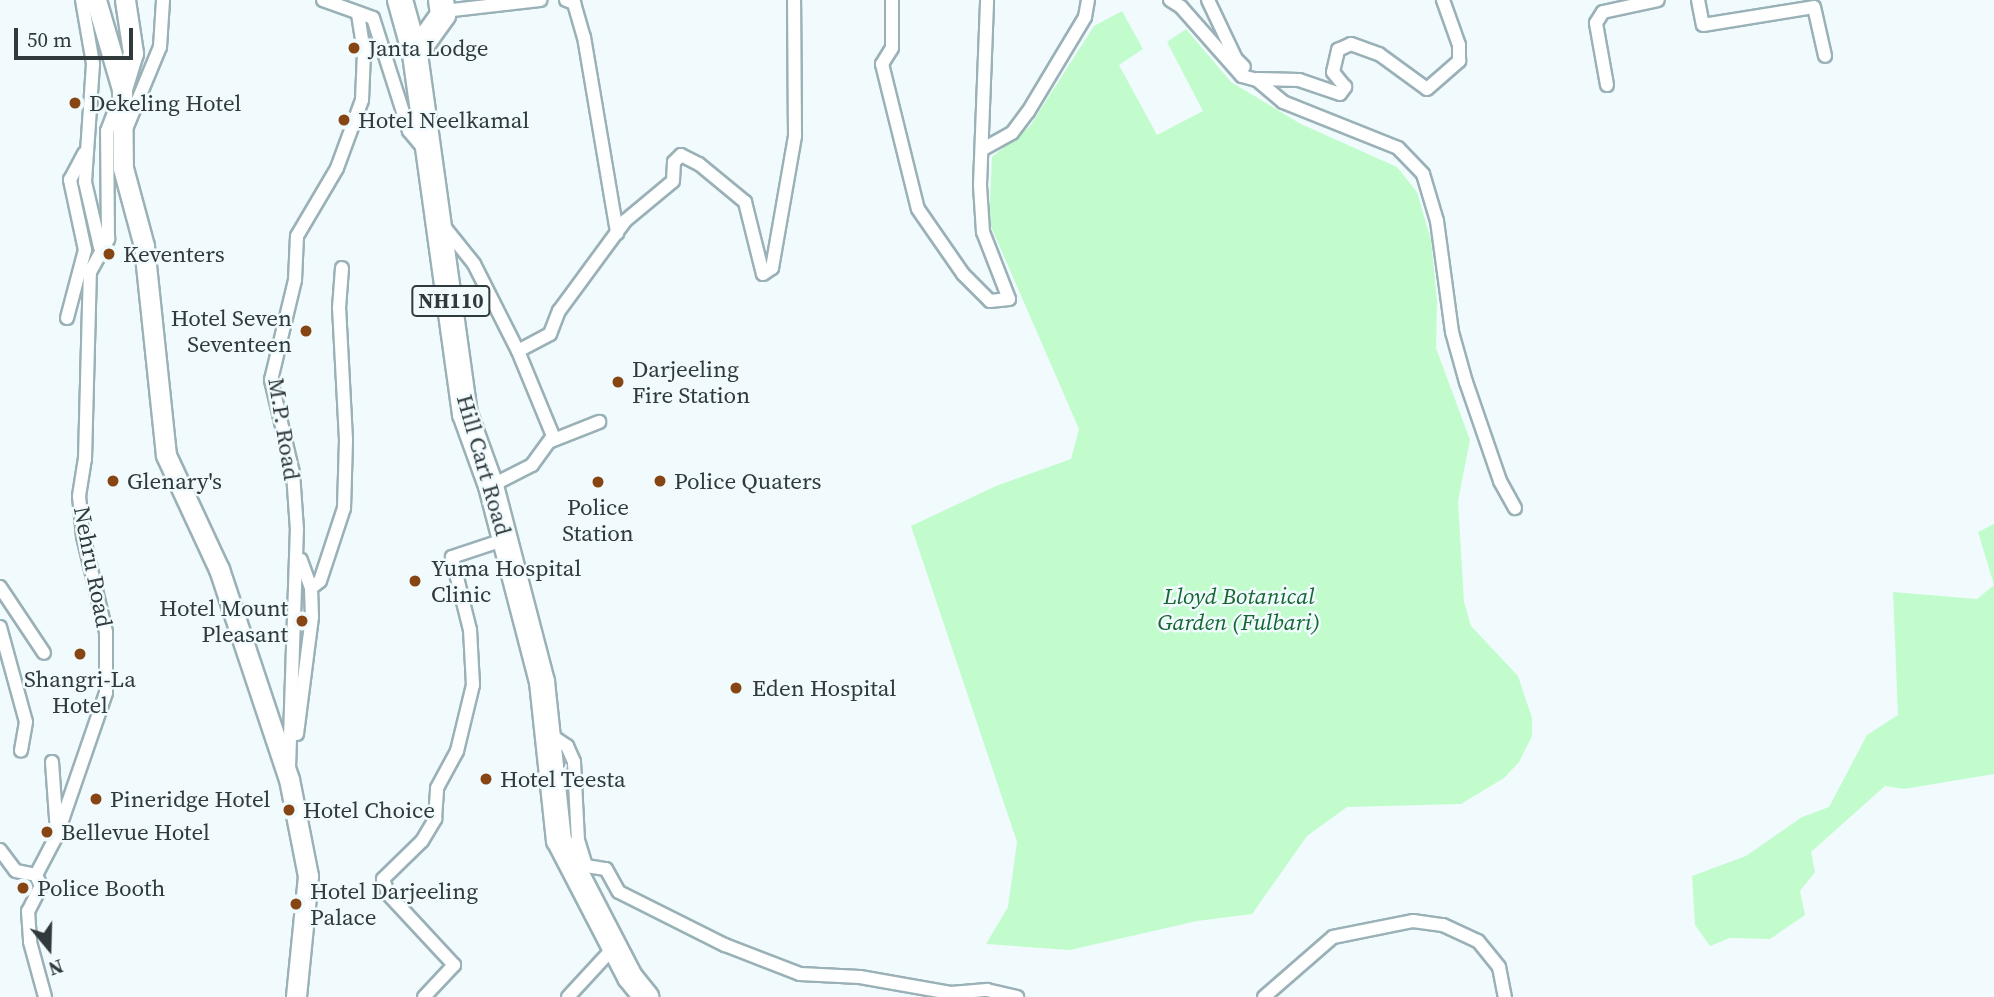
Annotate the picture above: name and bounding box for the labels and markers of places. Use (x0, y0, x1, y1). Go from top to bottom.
place label: Janta Lodge (368, 34, 489, 62)
marker: Janta Lodge (346, 40, 362, 56)
place label: Dekeling Hotel (89, 89, 241, 117)
marker: Dekeling Hotel (67, 95, 83, 111)
place label: Hotel Neelkamal (358, 106, 529, 134)
marker: Hotel Neelkamal (336, 112, 352, 128)
place label: Keventers (123, 240, 225, 268)
marker: Keventers (101, 246, 117, 262)
place label: Hotel Seven Seventeen (171, 304, 292, 358)
marker: Hotel Seven Seventeen (298, 323, 314, 339)
place label: Darjeeling Fire Station (632, 355, 750, 409)
marker: Darjeeling Fire Station (610, 374, 626, 390)
place label: Glenary's (127, 467, 222, 495)
place label: Police Quaters (674, 467, 822, 495)
marker: Glenary's (105, 473, 121, 489)
marker: Police Quaters (652, 473, 668, 489)
marker: Police Station (590, 474, 606, 490)
place label: Police Station (562, 493, 634, 547)
place label: Yuma Hospital Clinic (431, 554, 581, 608)
marker: Yuma Hospital Clinic (405, 571, 425, 591)
place label: Hotel Mount Pleasant (159, 594, 288, 648)
marker: Hotel Mount Pleasant (294, 613, 310, 629)
marker: Shangri-La Hotel (72, 646, 88, 662)
place label: Shangri-La Hotel (24, 665, 136, 719)
place label: Eden Hospital (752, 674, 896, 702)
marker: Eden Hospital (726, 678, 746, 698)
place label: Hotel Teesta (500, 765, 626, 793)
marker: Hotel Teesta (478, 771, 494, 787)
place label: Pineridge Hotel (110, 785, 270, 813)
marker: Pineridge Hotel (88, 791, 104, 807)
place label: Hotel Choice (303, 796, 435, 824)
marker: Hotel Choice (281, 802, 297, 818)
place label: Bellevue Hotel (61, 818, 210, 846)
marker: Bellevue Hotel (39, 824, 55, 840)
place label: Police Booth (37, 874, 165, 902)
place label: Hotel Darjeeling Palace (310, 877, 478, 931)
marker: Police Booth (15, 880, 31, 896)
marker: Hotel Darjeeling Palace (288, 896, 304, 912)

